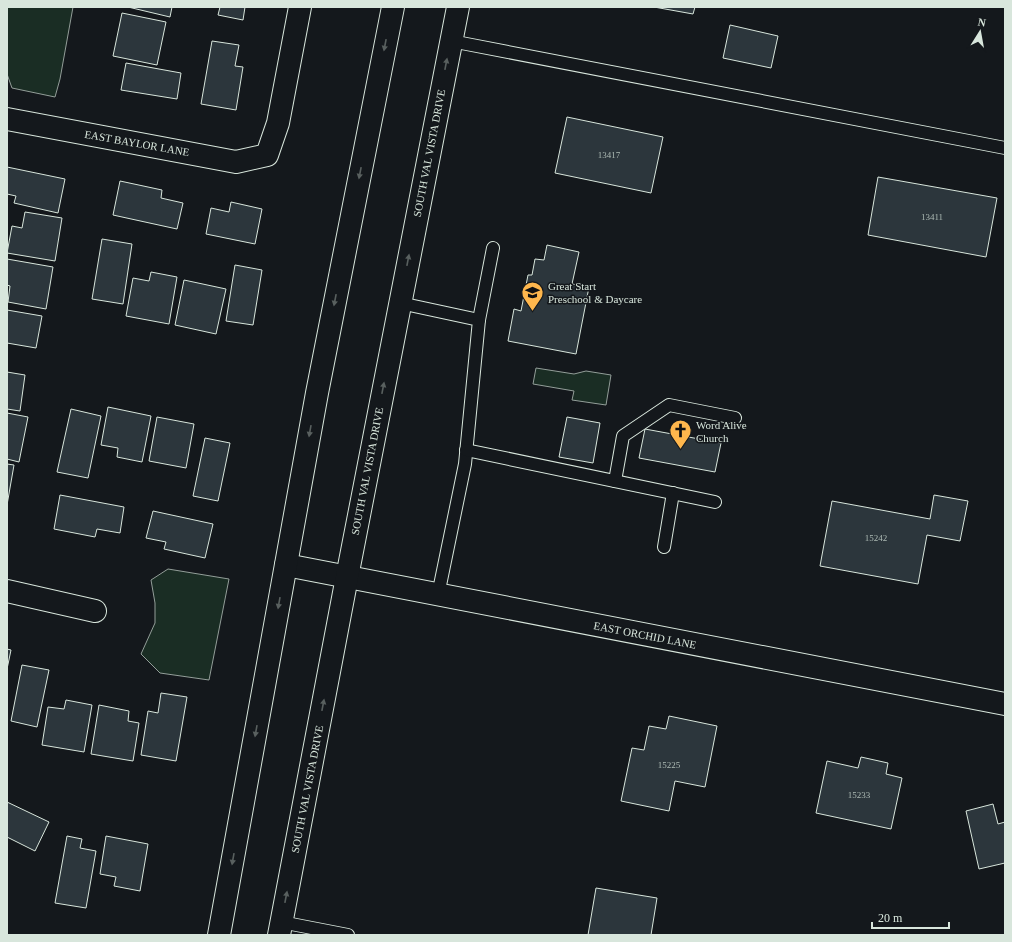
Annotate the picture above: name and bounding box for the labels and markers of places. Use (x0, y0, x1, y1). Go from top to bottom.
school or university icon: Great Start Preschool & Daycare (519, 279, 545, 312)
place label: Great Start Preschool & Daycare (548, 280, 642, 305)
church icon: Word Alive Church (667, 418, 693, 451)
place label: Word Alive Church (696, 419, 747, 444)

